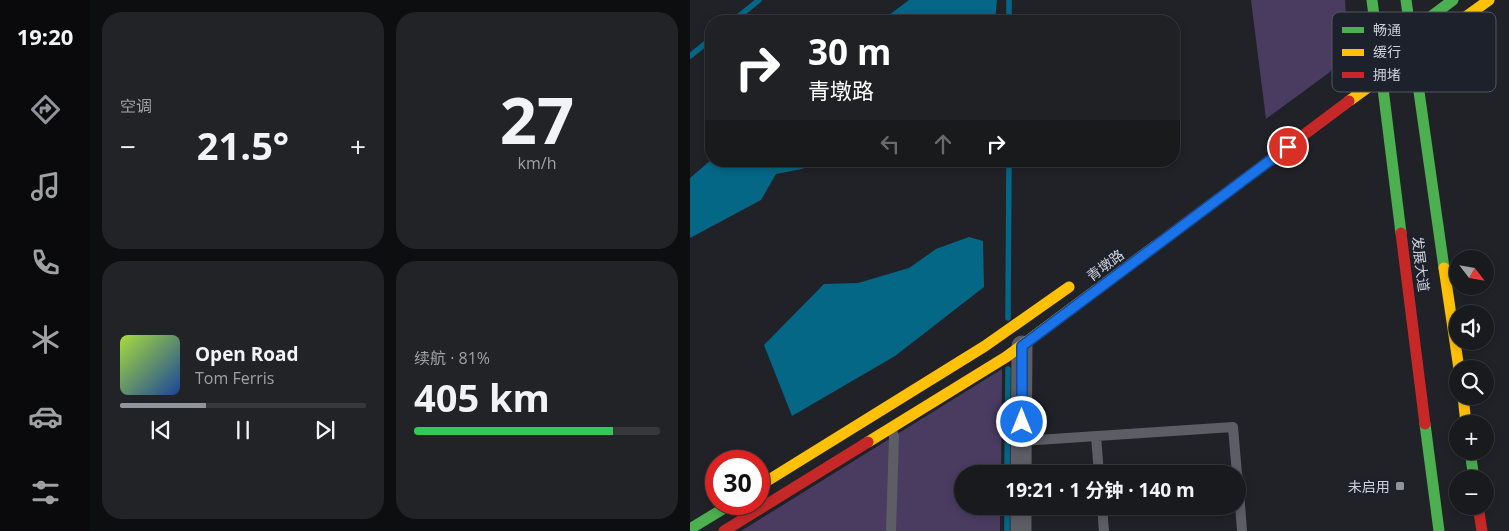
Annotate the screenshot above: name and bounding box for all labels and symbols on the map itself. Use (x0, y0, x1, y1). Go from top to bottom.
legend (1332, 12, 1496, 92)
text: 畅通 (1373, 20, 1401, 39)
text: 缓行 (1373, 42, 1401, 61)
text: 拥堵 (1373, 65, 1401, 84)
pin (1267, 126, 1309, 168)
street label: 发展大道 (1408, 235, 1434, 293)
street label: 青墩路 (1083, 245, 1127, 285)
north arrow (1449, 250, 1494, 295)
position arrow (995, 395, 1047, 447)
speed limit sign: 30 (705, 450, 770, 515)
place label: 未启用 (1348, 477, 1390, 496)
marker: 未启用 (1394, 480, 1406, 492)

